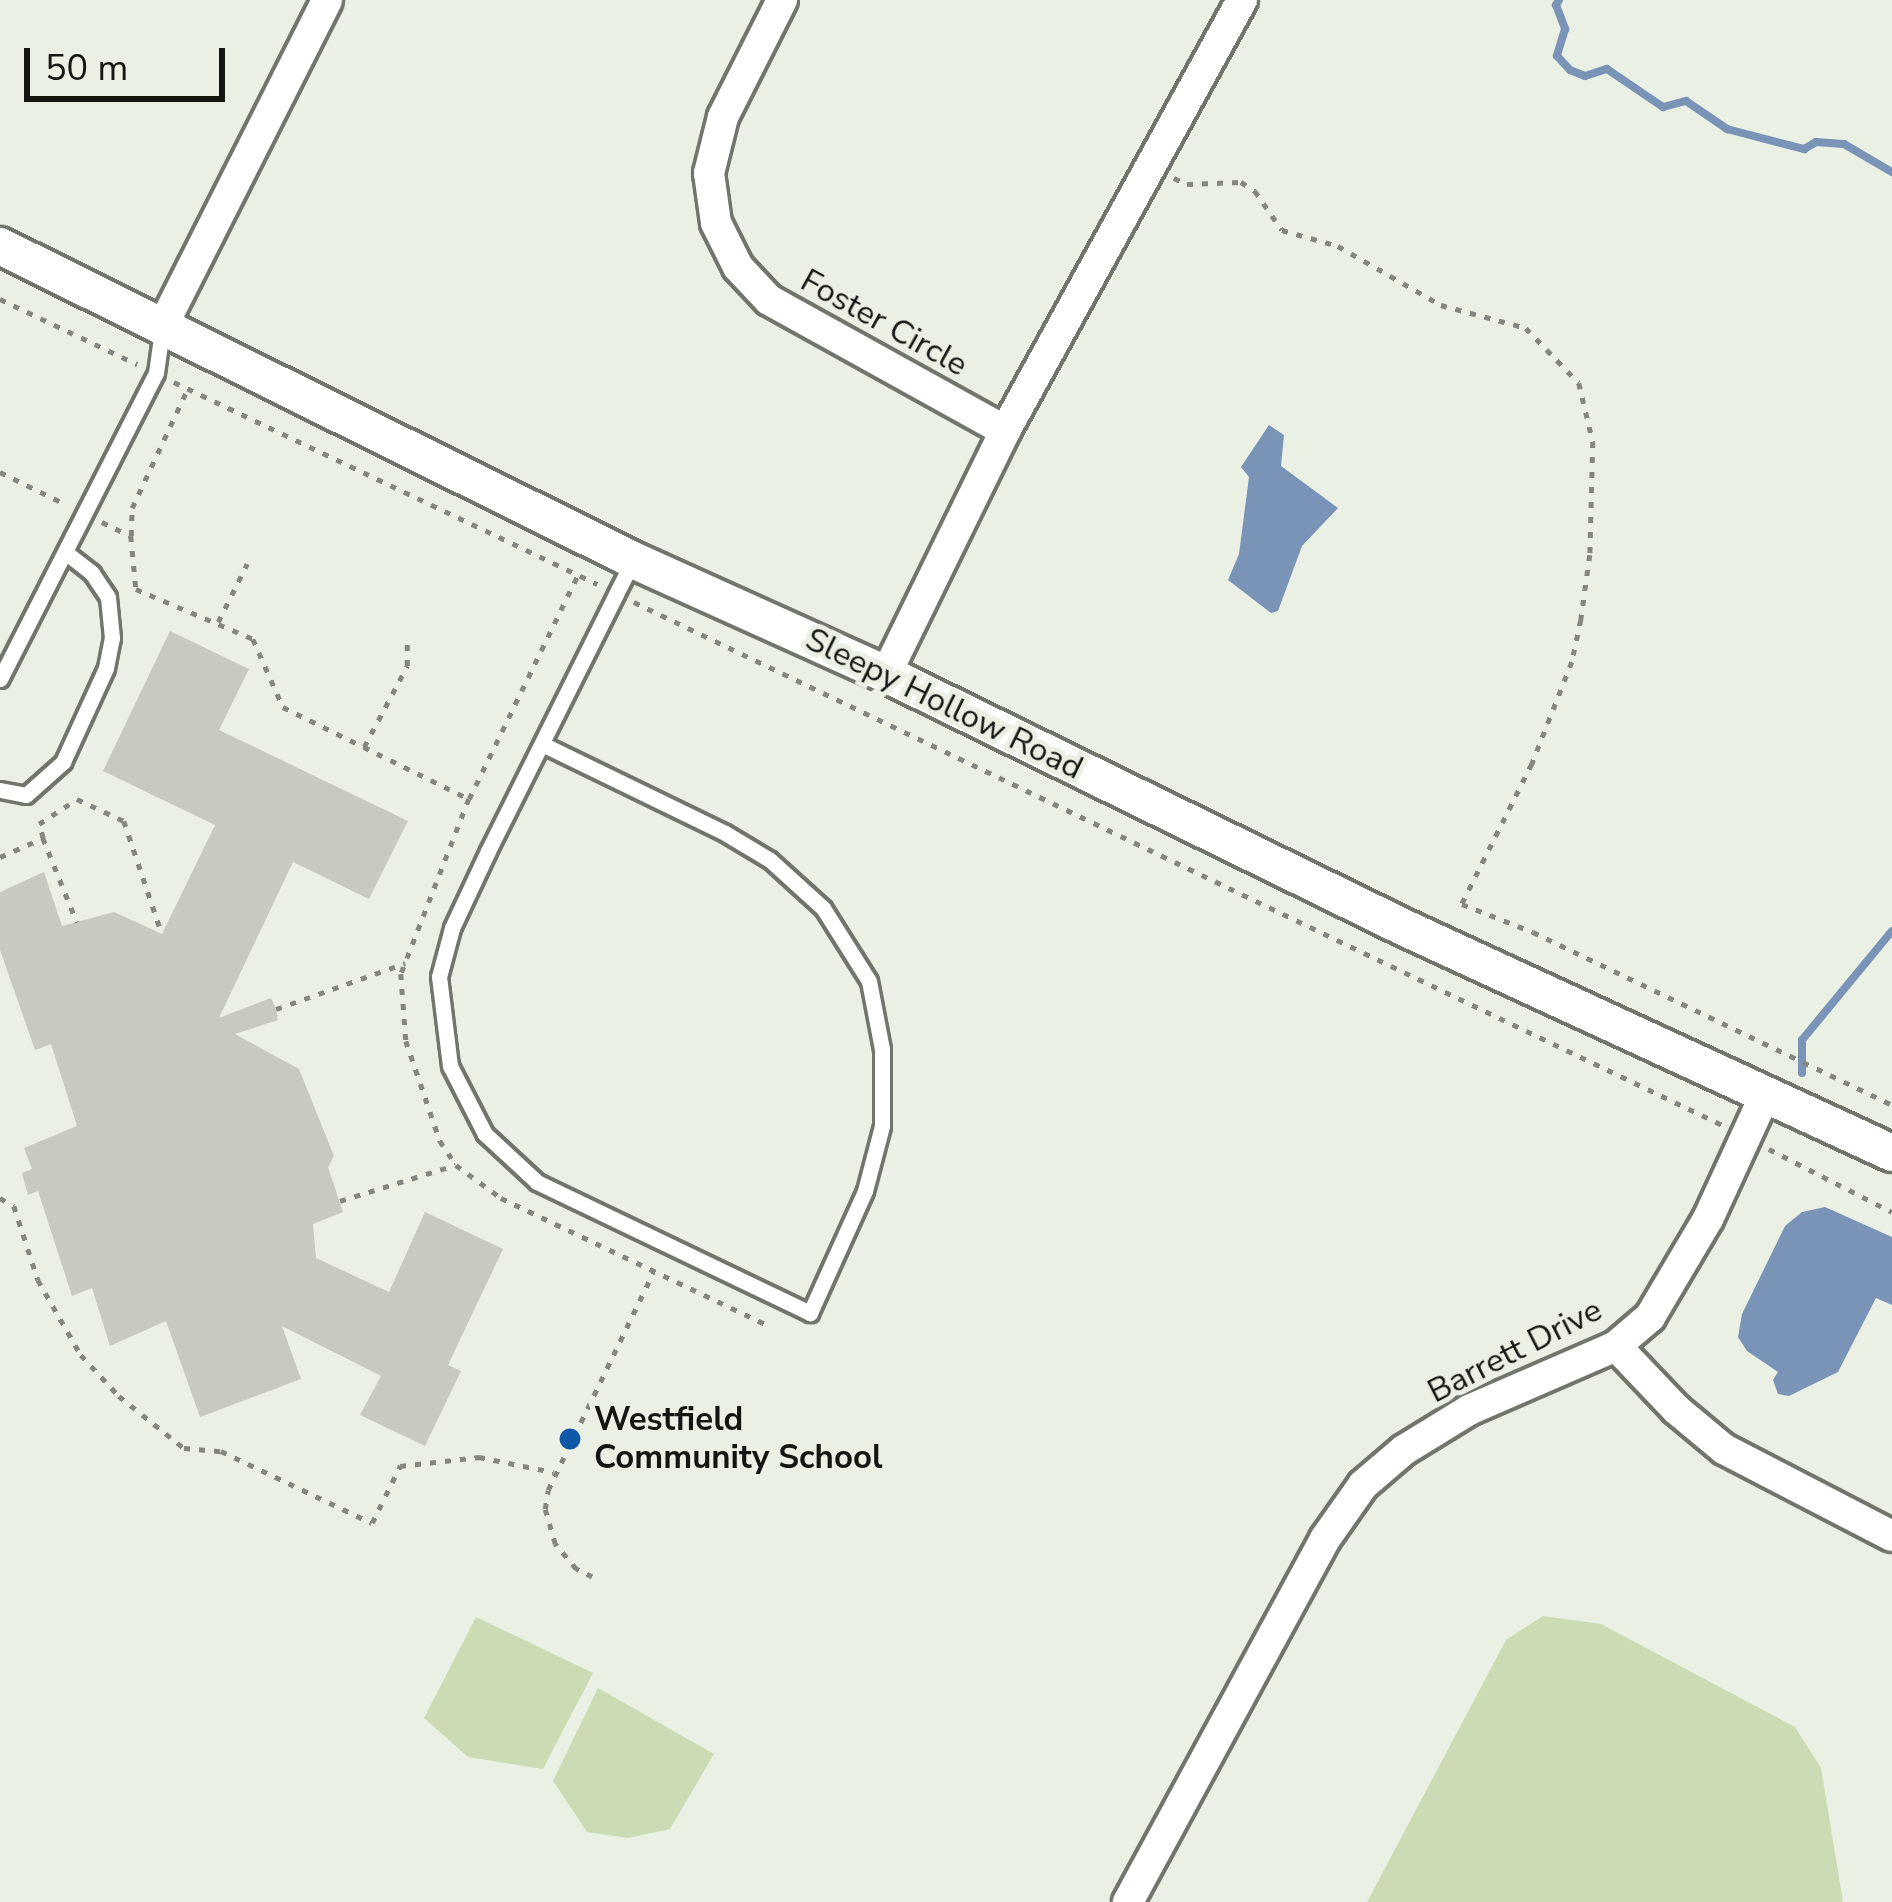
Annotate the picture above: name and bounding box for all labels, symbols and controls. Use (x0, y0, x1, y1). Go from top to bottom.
scale bar (30, 24, 231, 98)
text: 50 m (45, 44, 128, 93)
street label: Foster Circle (794, 261, 974, 385)
street label: Sleepy Hollow Road (799, 620, 1089, 788)
street label: Barrett Drive (1421, 1290, 1609, 1412)
place label: Westfield Community School (594, 1400, 882, 1478)
marker: Westfield Community School (557, 1426, 583, 1452)

